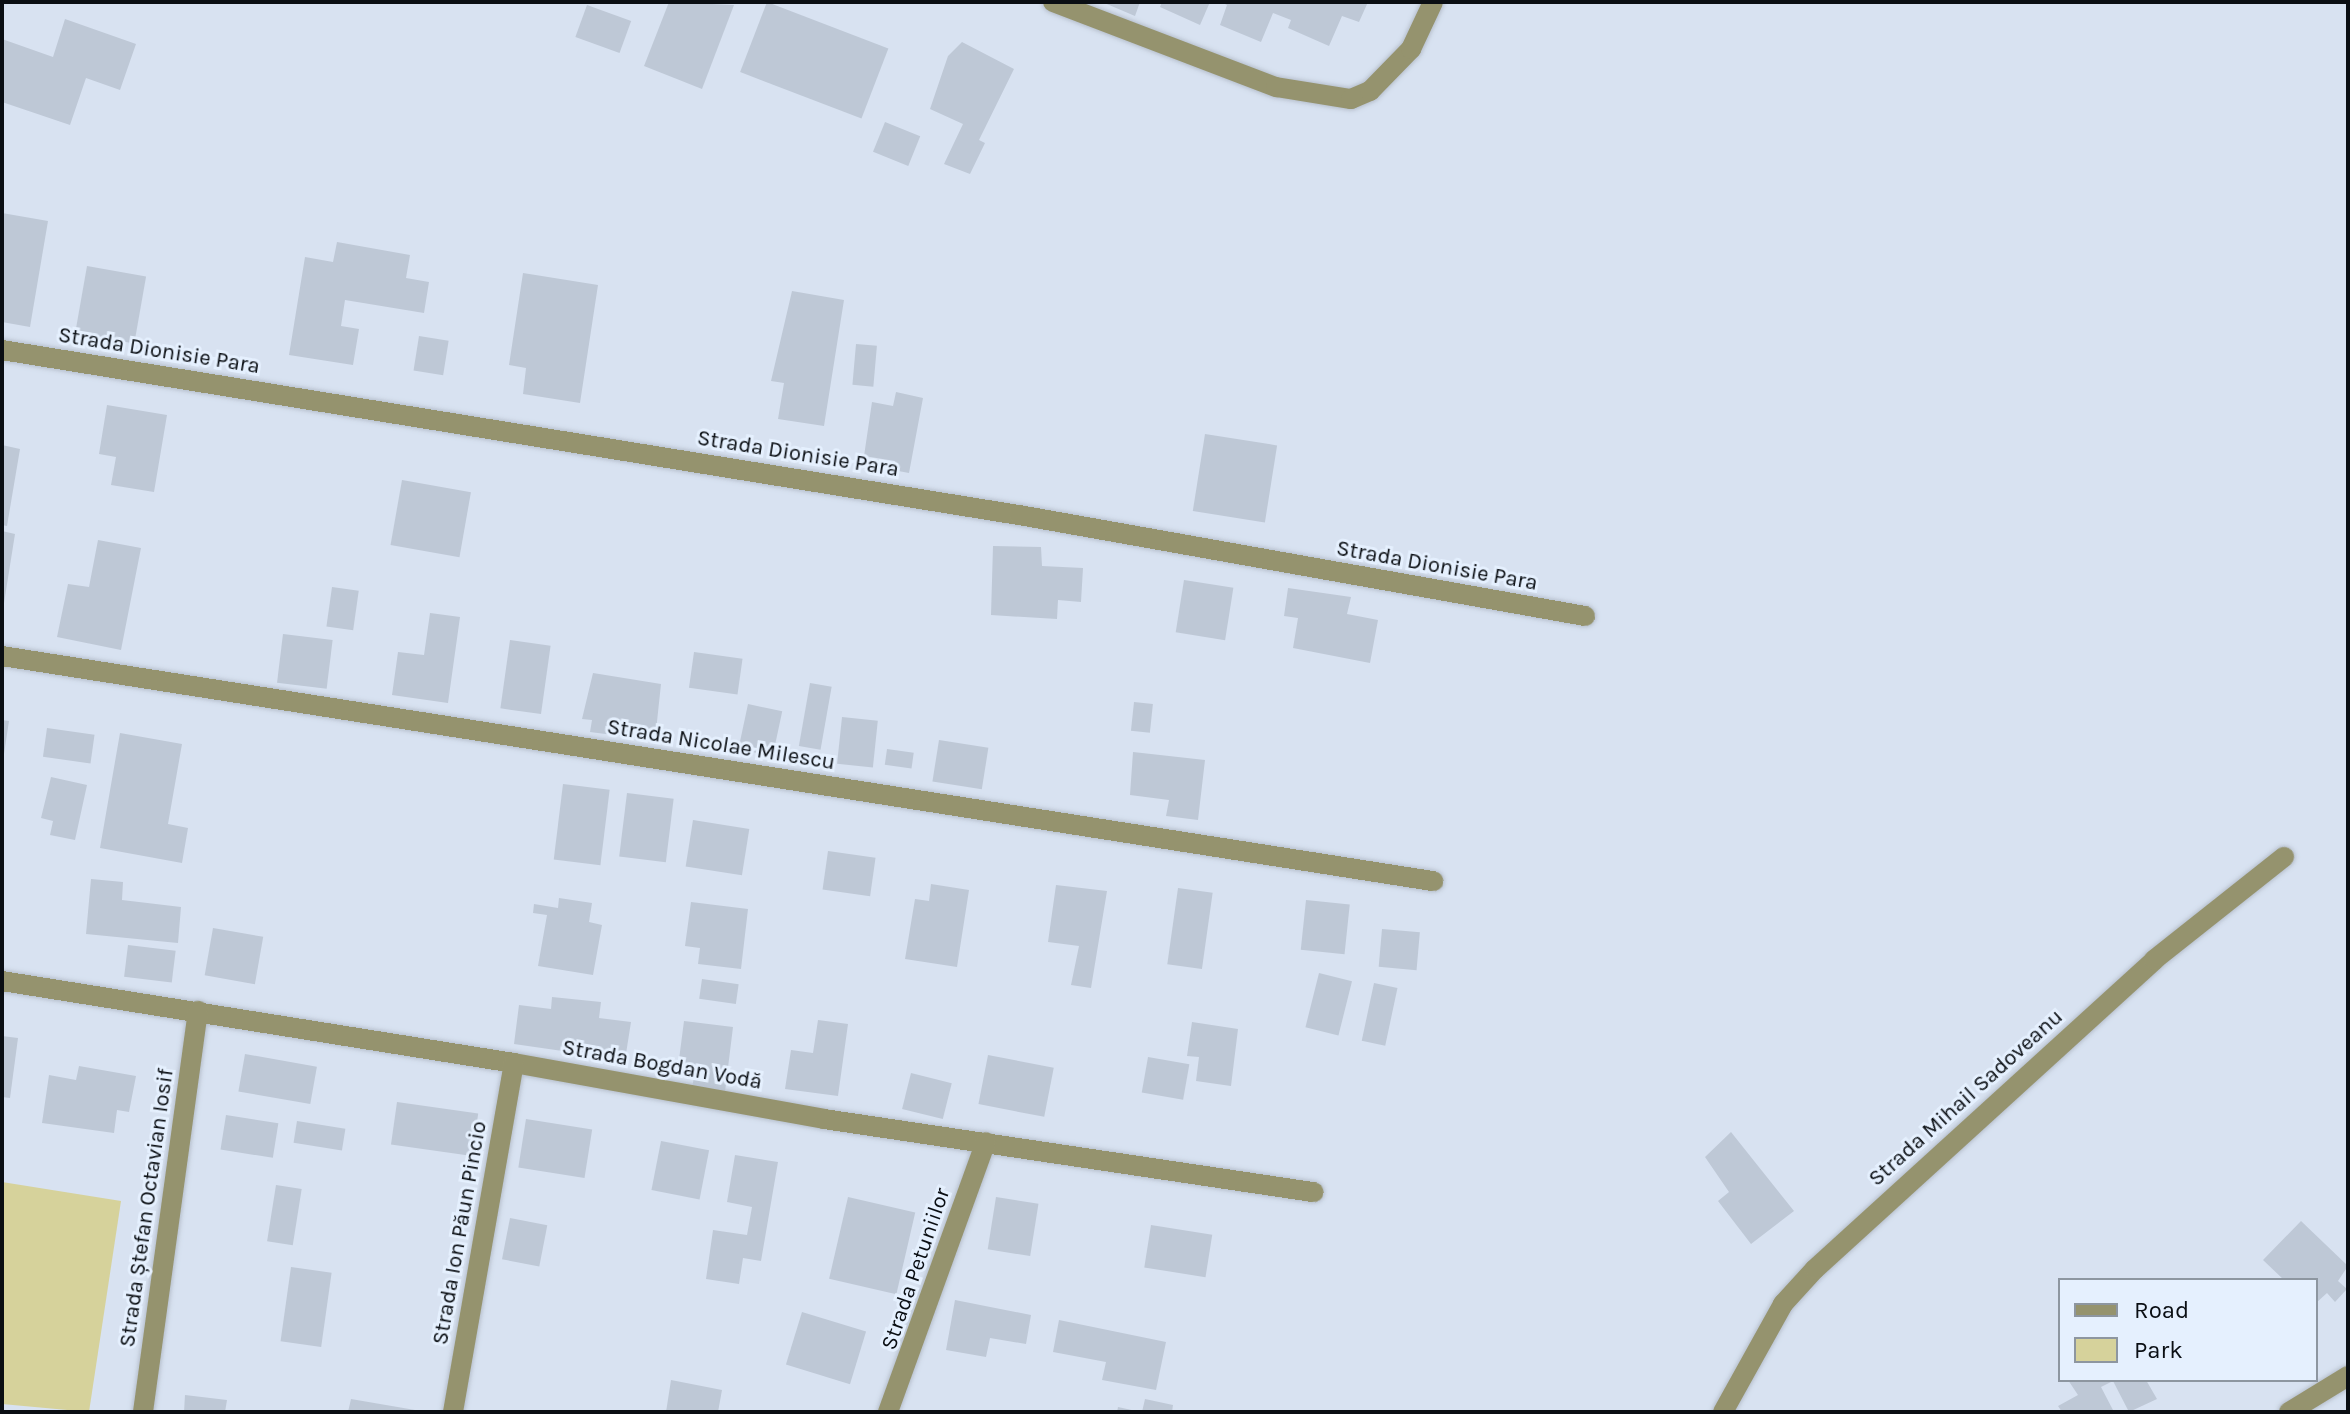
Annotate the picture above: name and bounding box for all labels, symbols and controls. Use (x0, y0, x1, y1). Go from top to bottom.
street label: Strada Dionisie Para (56, 322, 262, 380)
street label: Strada Dionisie Para (695, 425, 901, 483)
street label: Strada Dionisie Para (1334, 535, 1540, 597)
street label: Strada Nicolae Milescu (605, 714, 837, 776)
street label: Strada Mihail Sadoveanu (1864, 1004, 2068, 1192)
street label: Strada Bogdan Vodă (560, 1034, 764, 1096)
street label: Strada Ștefan Octavian Iosif (114, 1067, 180, 1349)
street label: Strada Ion Păun Pincio (427, 1119, 493, 1347)
street label: Strada Petuniilor (876, 1185, 956, 1353)
legend (2058, 1278, 2318, 1382)
text: Road (2134, 1296, 2189, 1324)
text: Park (2134, 1336, 2183, 1364)

